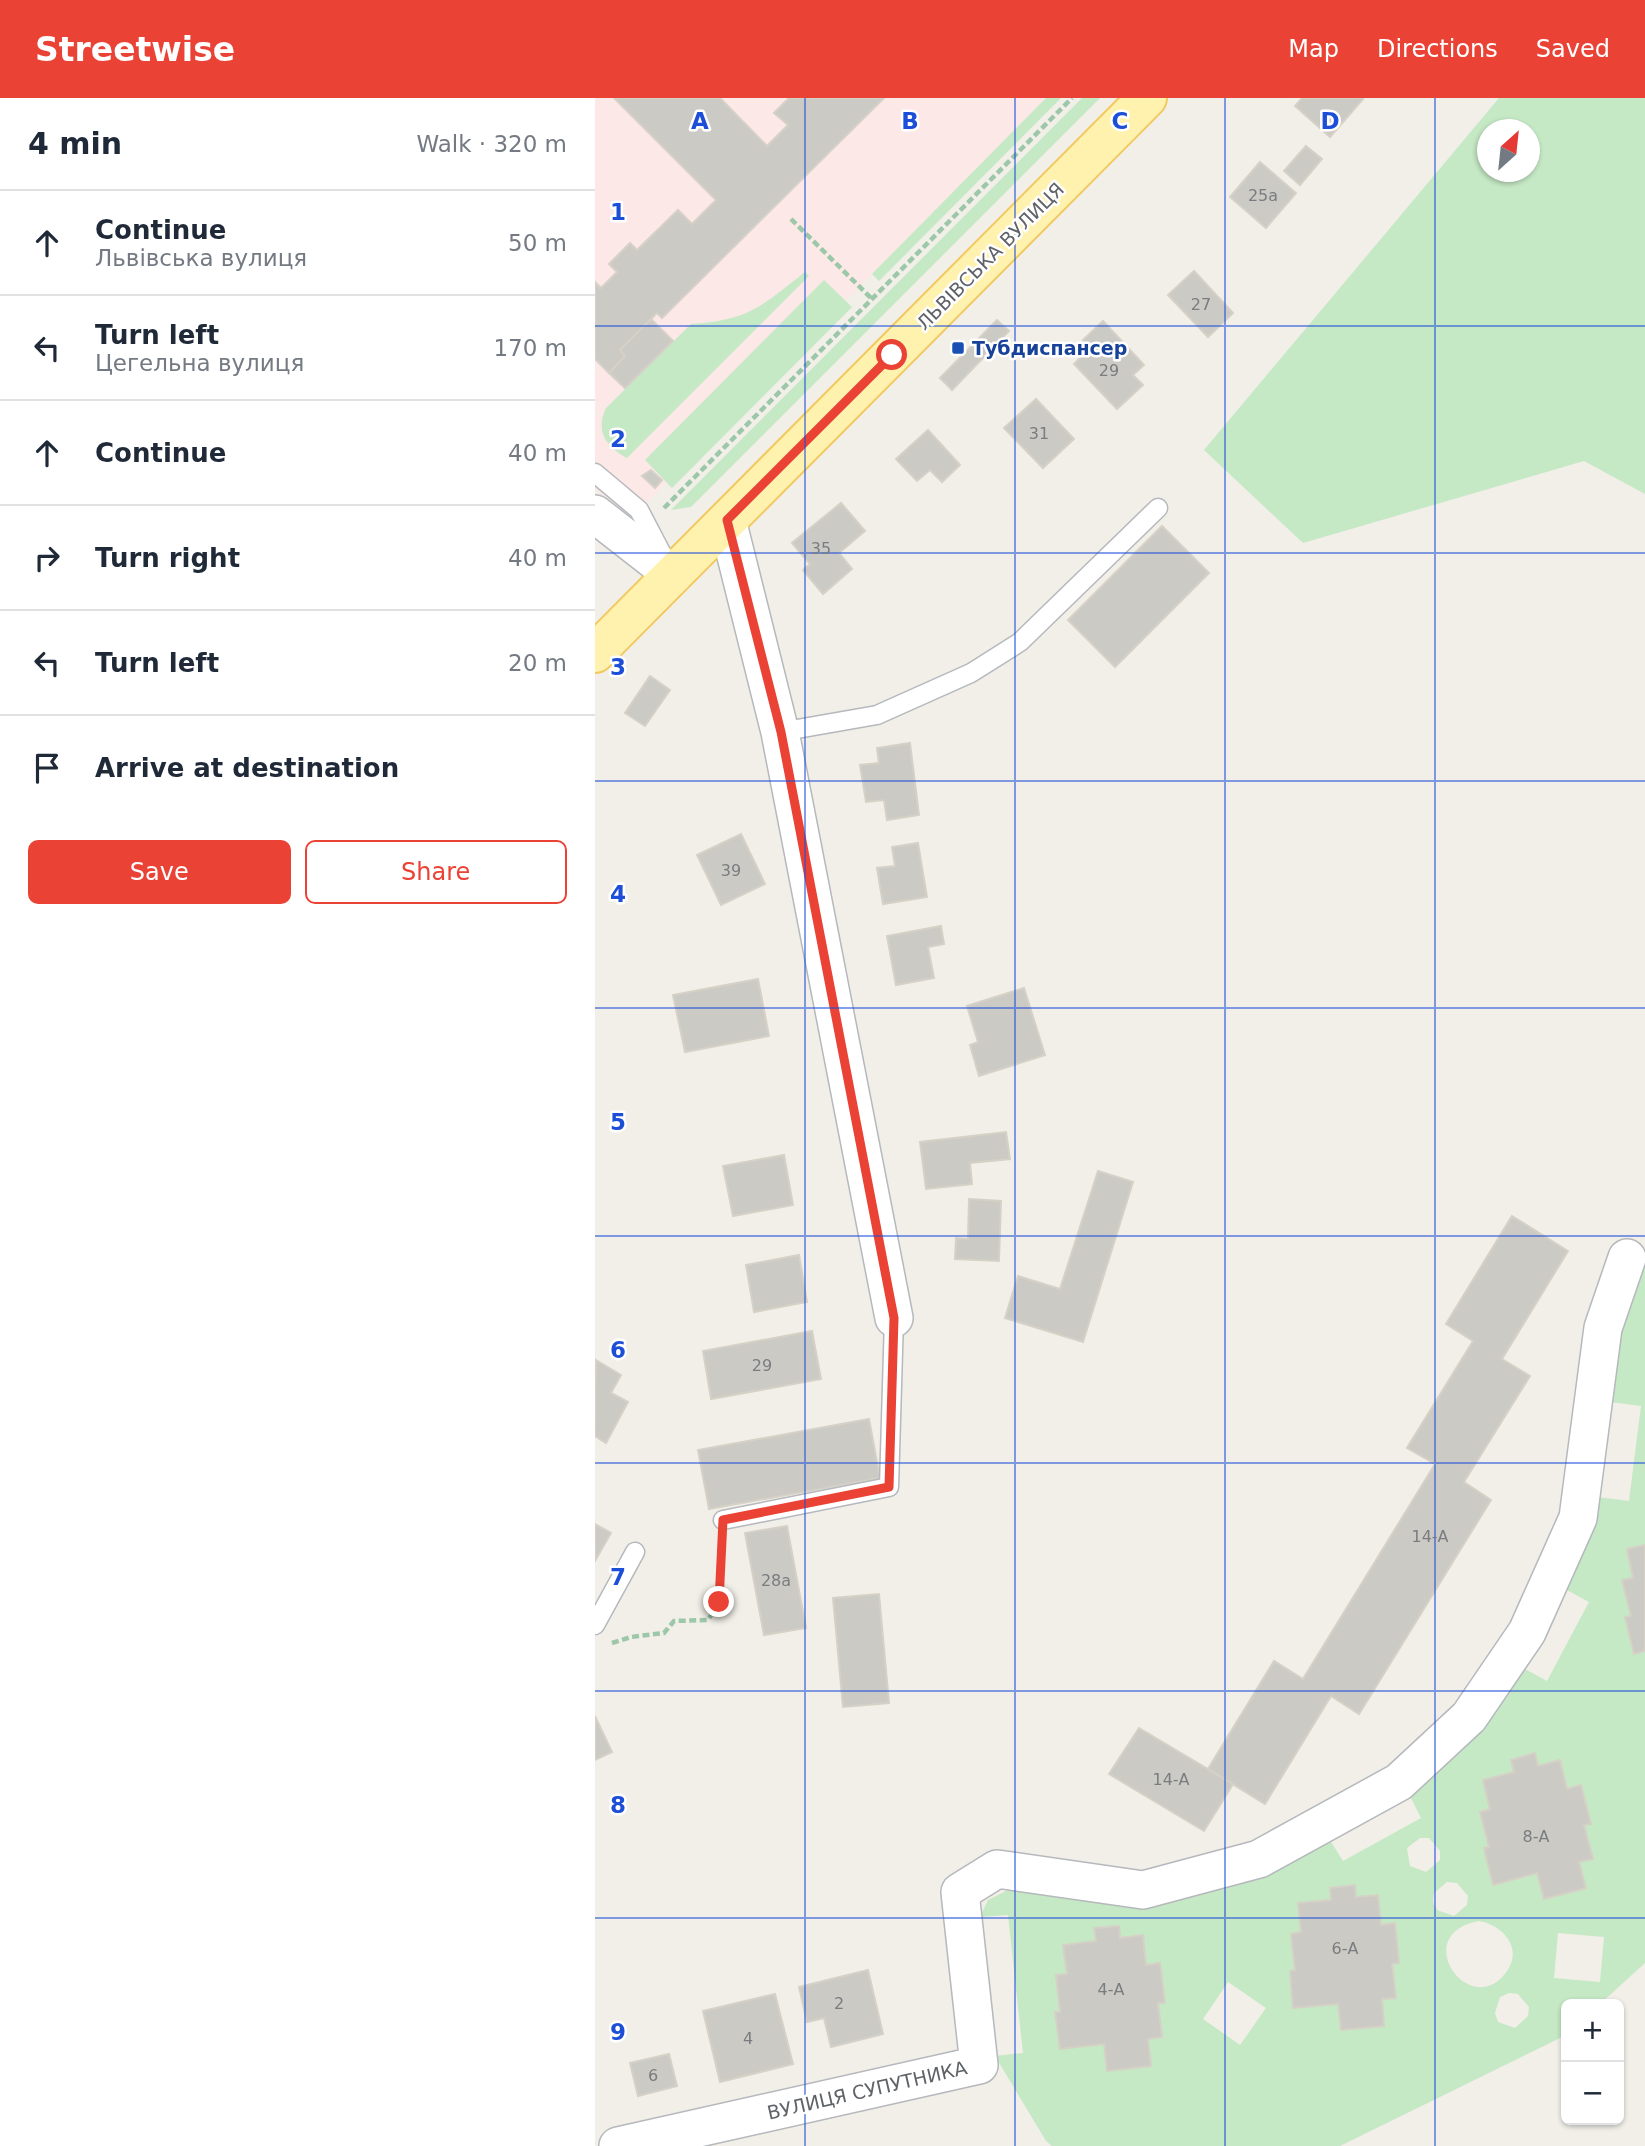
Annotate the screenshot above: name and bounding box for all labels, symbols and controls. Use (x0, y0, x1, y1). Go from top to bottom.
text: Streetwise (35, 30, 235, 69)
text: Map (1288, 35, 1339, 63)
text: Directions (1377, 35, 1498, 63)
text: Saved (1536, 35, 1610, 63)
text: A (691, 108, 709, 134)
text: B (901, 108, 919, 134)
text: C (1112, 108, 1128, 134)
text: D (1320, 108, 1340, 134)
north arrow (1477, 119, 1540, 182)
text: 4 min (28, 126, 122, 161)
text: Walk · 320 m (416, 131, 567, 157)
street label: ЛЬВІВСЬКА ВУЛИЦЯ (912, 178, 1068, 334)
house number: 25а (1248, 186, 1278, 205)
text: 1 (610, 199, 626, 225)
text: Continue (95, 215, 226, 245)
icon: ahead (28, 224, 66, 262)
text: 50 m (508, 230, 567, 256)
text: Львівська вулиця (95, 245, 307, 271)
house number: 27 (1191, 295, 1211, 314)
text: Turn left (95, 320, 219, 350)
icon: left (28, 329, 66, 367)
text: 170 m (493, 335, 567, 361)
place label: Тубдиспансер (972, 337, 1127, 359)
route start (876, 339, 907, 370)
marker: Тубдиспансер (950, 340, 966, 356)
text: Цегельна вулиця (95, 350, 304, 376)
house number: 29 (1099, 361, 1119, 380)
house number: 31 (1029, 424, 1049, 443)
text: 2 (610, 426, 626, 452)
icon: ahead (28, 434, 66, 472)
text: Continue (95, 438, 226, 468)
text: 40 m (508, 440, 567, 466)
icon: right (28, 539, 66, 577)
house number: 35 (811, 539, 831, 558)
text: Turn right (95, 543, 240, 573)
text: 40 m (508, 545, 567, 571)
icon: left (28, 644, 66, 682)
text: Turn left (95, 648, 219, 678)
text: 20 m (508, 650, 567, 676)
text: 3 (610, 654, 626, 680)
icon: arrive (28, 749, 66, 787)
text: Arrive at destination (95, 753, 399, 783)
button: Save (28, 840, 291, 904)
button: Share (305, 840, 567, 904)
house number: 39 (721, 861, 741, 880)
text: 4 (610, 881, 626, 907)
text: 5 (610, 1109, 626, 1135)
text: 6 (610, 1337, 626, 1363)
house number: 29 (752, 1356, 772, 1375)
house number: 14-А (1411, 1527, 1449, 1546)
text: 7 (610, 1564, 626, 1590)
house number: 28а (761, 1571, 791, 1590)
route end (703, 1586, 734, 1617)
house number: 14-А (1152, 1770, 1190, 1789)
text: 8 (610, 1792, 626, 1818)
house number: 8-А (1523, 1827, 1550, 1846)
house number: 6-А (1332, 1939, 1359, 1958)
house number: 4-А (1098, 1980, 1125, 1999)
house number: 2 (834, 1994, 844, 2013)
map controls (1561, 1999, 1624, 2125)
button: + (1561, 1999, 1624, 2062)
text: 9 (610, 2019, 626, 2045)
house number: 4 (743, 2029, 753, 2048)
street label: ВУЛИЦЯ СУПУТНИКА (765, 2056, 969, 2124)
button: − (1561, 2062, 1624, 2125)
house number: 6 (648, 2066, 658, 2085)

